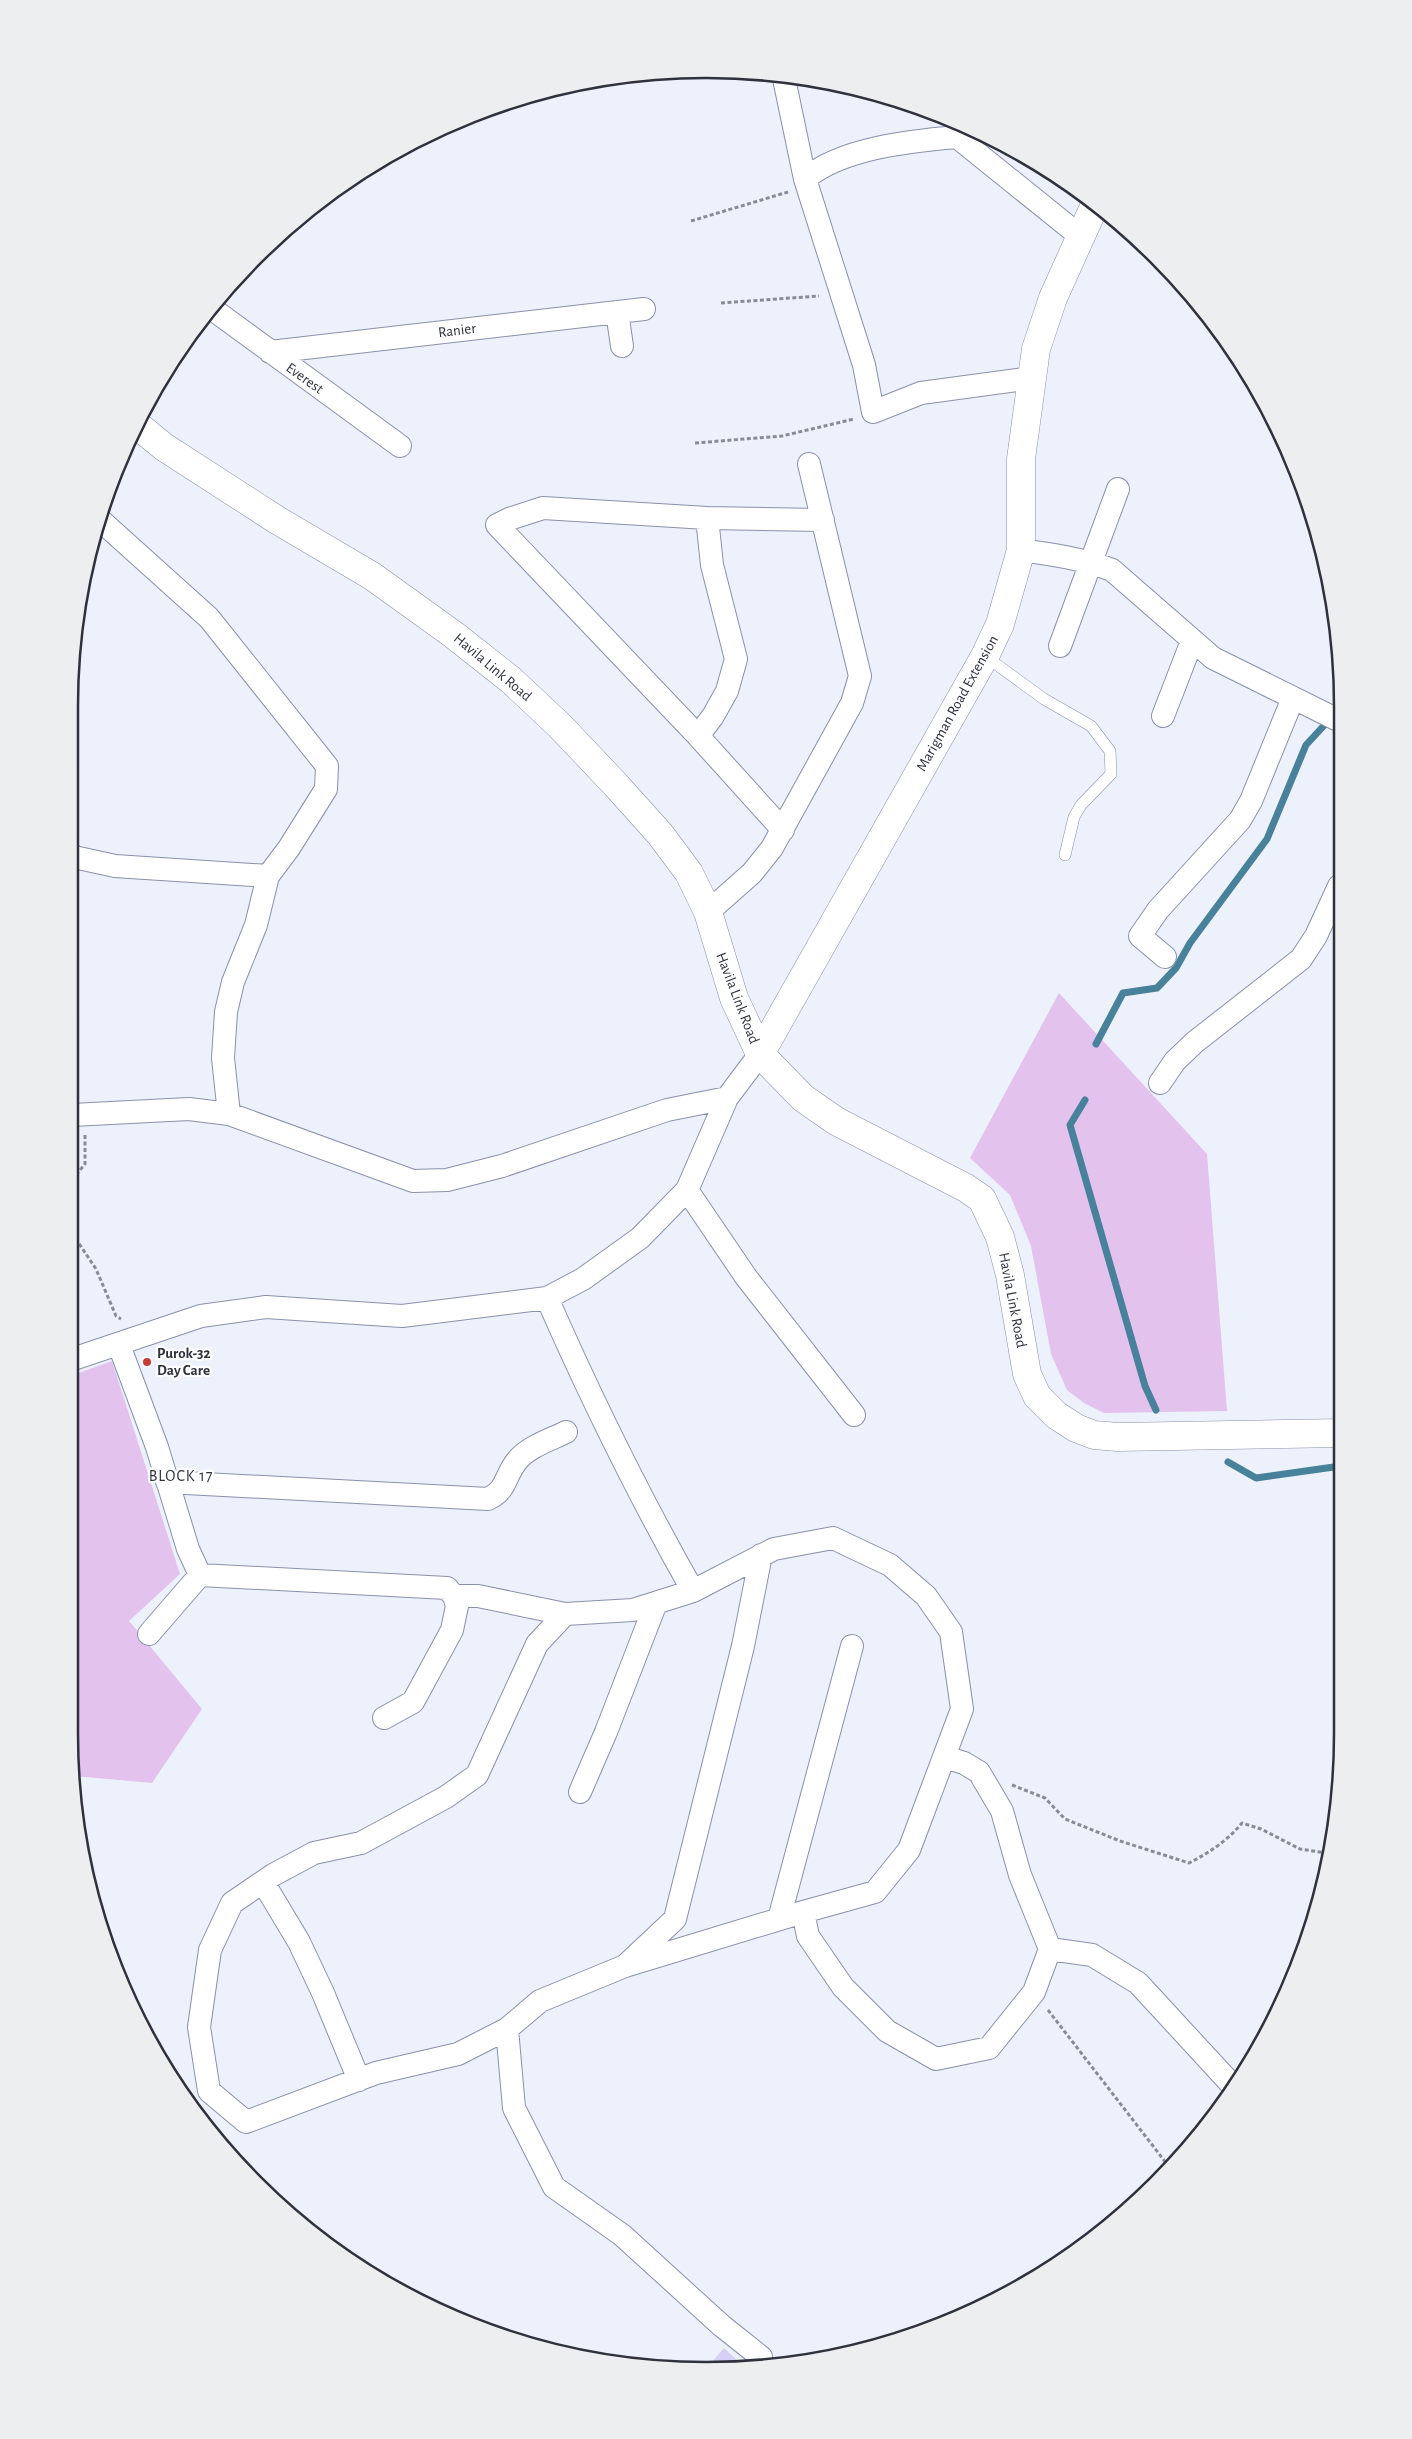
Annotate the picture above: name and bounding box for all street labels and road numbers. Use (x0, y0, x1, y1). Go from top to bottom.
street label: Ranier (437, 321, 477, 340)
street label: Everest (283, 360, 326, 397)
street label: Havila Link Road (451, 631, 535, 704)
street label: Marigman Road Extension (914, 633, 1001, 774)
street label: Havila Link Road (713, 950, 762, 1046)
street label: Havila Link Road (996, 1251, 1029, 1349)

